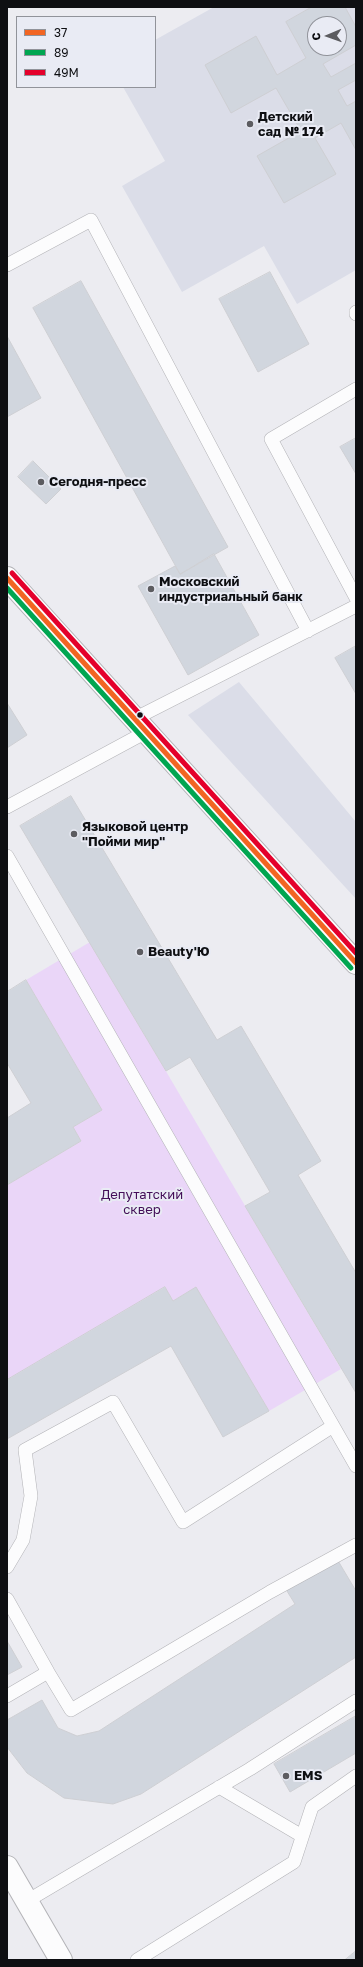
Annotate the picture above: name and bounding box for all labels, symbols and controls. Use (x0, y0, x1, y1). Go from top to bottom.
legend (16, 16, 156, 88)
north arrow (307, 16, 347, 56)
text: 37 (54, 25, 67, 40)
text: С (309, 32, 322, 41)
text: 89 (54, 45, 69, 60)
text: 49М (54, 65, 79, 80)
place label: Детский сад № 174 (258, 109, 324, 140)
marker: Детский сад № 174 (245, 119, 255, 129)
place label: Сегодня-пресс (49, 474, 146, 490)
marker: Сегодня-пресс (36, 477, 46, 487)
place label: Московский индустриальный банк (159, 574, 303, 605)
marker: Московский индустриальный банк (146, 584, 156, 594)
unlabelled marker (135, 710, 145, 720)
place label: Языковой центр "Пойми мир" (82, 819, 188, 850)
marker: Языковой центр "Пойми мир" (69, 829, 79, 839)
place label: Beauty'Ю (148, 944, 210, 960)
marker: Beauty'Ю (135, 947, 145, 957)
park label: Депутатский сквер (101, 1187, 183, 1218)
place label: EMS (294, 1768, 322, 1784)
marker: EMS (281, 1771, 291, 1781)

